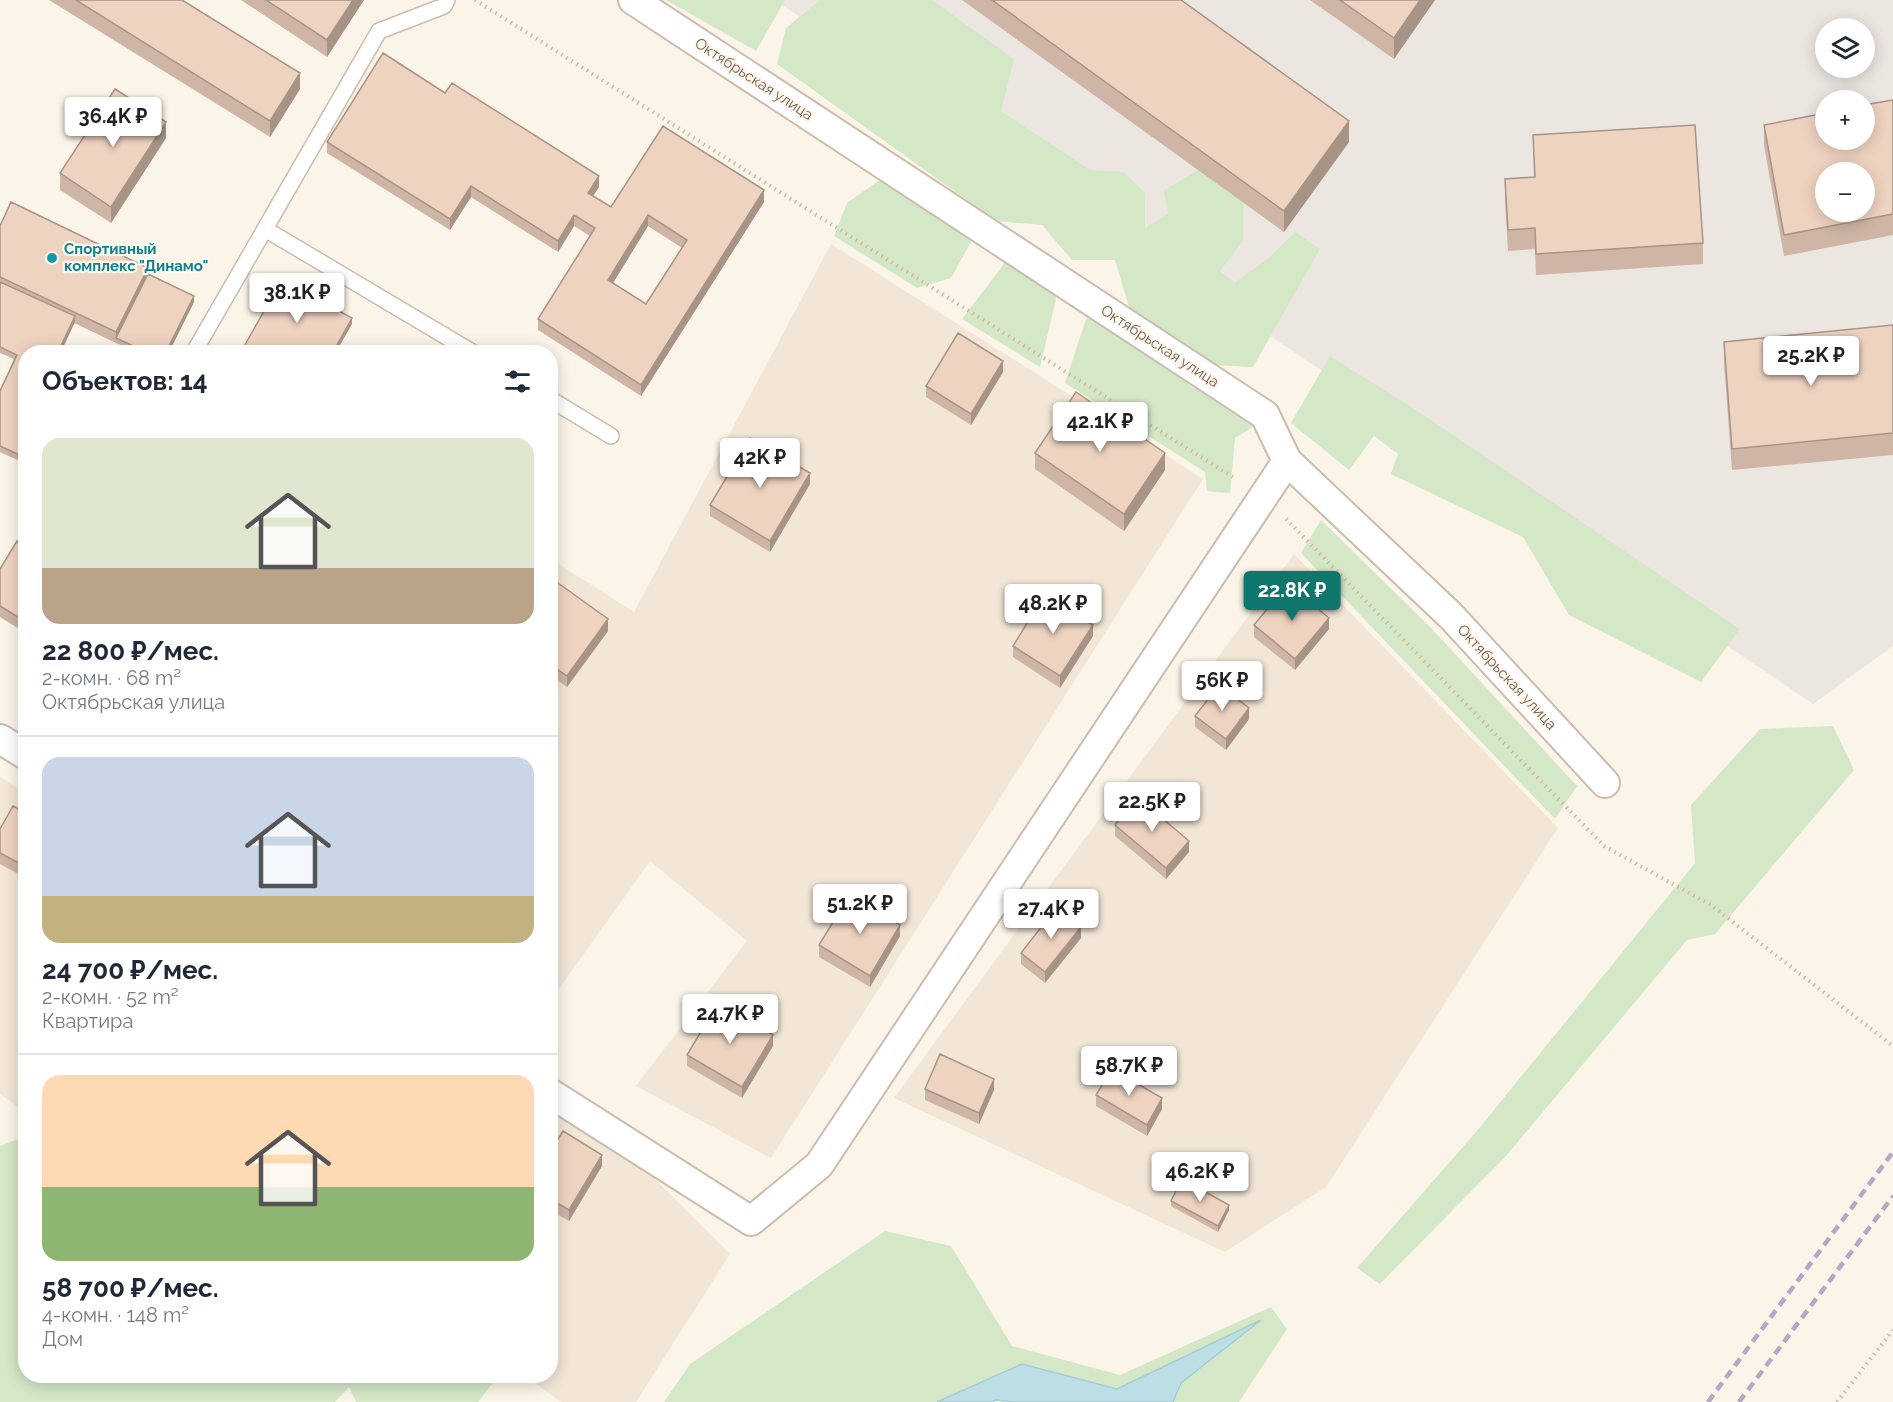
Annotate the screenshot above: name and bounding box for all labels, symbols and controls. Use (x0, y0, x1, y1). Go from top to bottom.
map controls (1815, 18, 1875, 222)
button: layers (1815, 18, 1875, 78)
street label: Октябрьская улица (692, 34, 816, 124)
button: + (1815, 90, 1875, 150)
pin: 36.4K ₽ (58, 97, 168, 148)
text: 36.4K ₽ (79, 104, 147, 128)
button: − (1815, 162, 1875, 222)
place label: Спортивный комплекс "Динамо" (64, 240, 209, 275)
marker: Спортивный комплекс "Динамо" (45, 251, 59, 265)
pin: 38.1K ₽ (242, 273, 352, 324)
text: 38.1K ₽ (263, 280, 331, 304)
street label: Октябрьская улица (1098, 301, 1222, 391)
pin: 25.2K ₽ (1756, 336, 1866, 387)
text: 25.2K ₽ (1777, 343, 1845, 367)
icon: filters (501, 365, 534, 398)
text: Объектов: 14 (42, 366, 208, 396)
pin: 42.1K ₽ (1045, 402, 1155, 453)
text: 42.1K ₽ (1067, 409, 1133, 433)
pin: 42K ₽ (718, 438, 802, 489)
text: 42K ₽ (734, 445, 786, 469)
icon: home (234, 477, 342, 585)
pin: 22.8K ₽ (1237, 571, 1347, 622)
text: 22.8K ₽ (1258, 578, 1326, 602)
pin: 48.2K ₽ (998, 584, 1108, 635)
text: 48.2K ₽ (1019, 591, 1087, 615)
street label: Октябрьская улица (1454, 621, 1560, 733)
text: 22 800 ₽/мес. (42, 636, 219, 666)
pin: 56K ₽ (1180, 661, 1264, 712)
text: 2-комн. · 68 m² (42, 666, 181, 690)
text: 56K ₽ (1196, 668, 1248, 692)
text: Октябрьская улица (42, 690, 225, 714)
pin: 22.5K ₽ (1097, 782, 1207, 833)
text: 22.5K ₽ (1118, 789, 1186, 813)
icon: home (234, 796, 342, 904)
pin: 51.2K ₽ (805, 884, 915, 935)
pin: 27.4K ₽ (996, 889, 1106, 940)
text: 51.2K ₽ (827, 891, 893, 915)
text: 27.4K ₽ (1018, 896, 1084, 920)
text: 24 700 ₽/мес. (42, 955, 218, 985)
text: 2-комн. · 52 m² (42, 985, 179, 1009)
pin: 24.7K ₽ (675, 994, 785, 1045)
text: 24.7K ₽ (696, 1001, 764, 1025)
text: Квартира (42, 1009, 133, 1033)
pin: 58.7K ₽ (1074, 1046, 1184, 1097)
text: 58.7K ₽ (1095, 1053, 1163, 1077)
icon: home (234, 1114, 342, 1222)
pin: 46.2K ₽ (1145, 1152, 1255, 1203)
text: 46.2K ₽ (1166, 1159, 1234, 1183)
text: 58 700 ₽/мес. (42, 1273, 219, 1303)
text: 4-комн. · 148 m² (42, 1303, 189, 1327)
text: Дом (42, 1327, 83, 1351)

